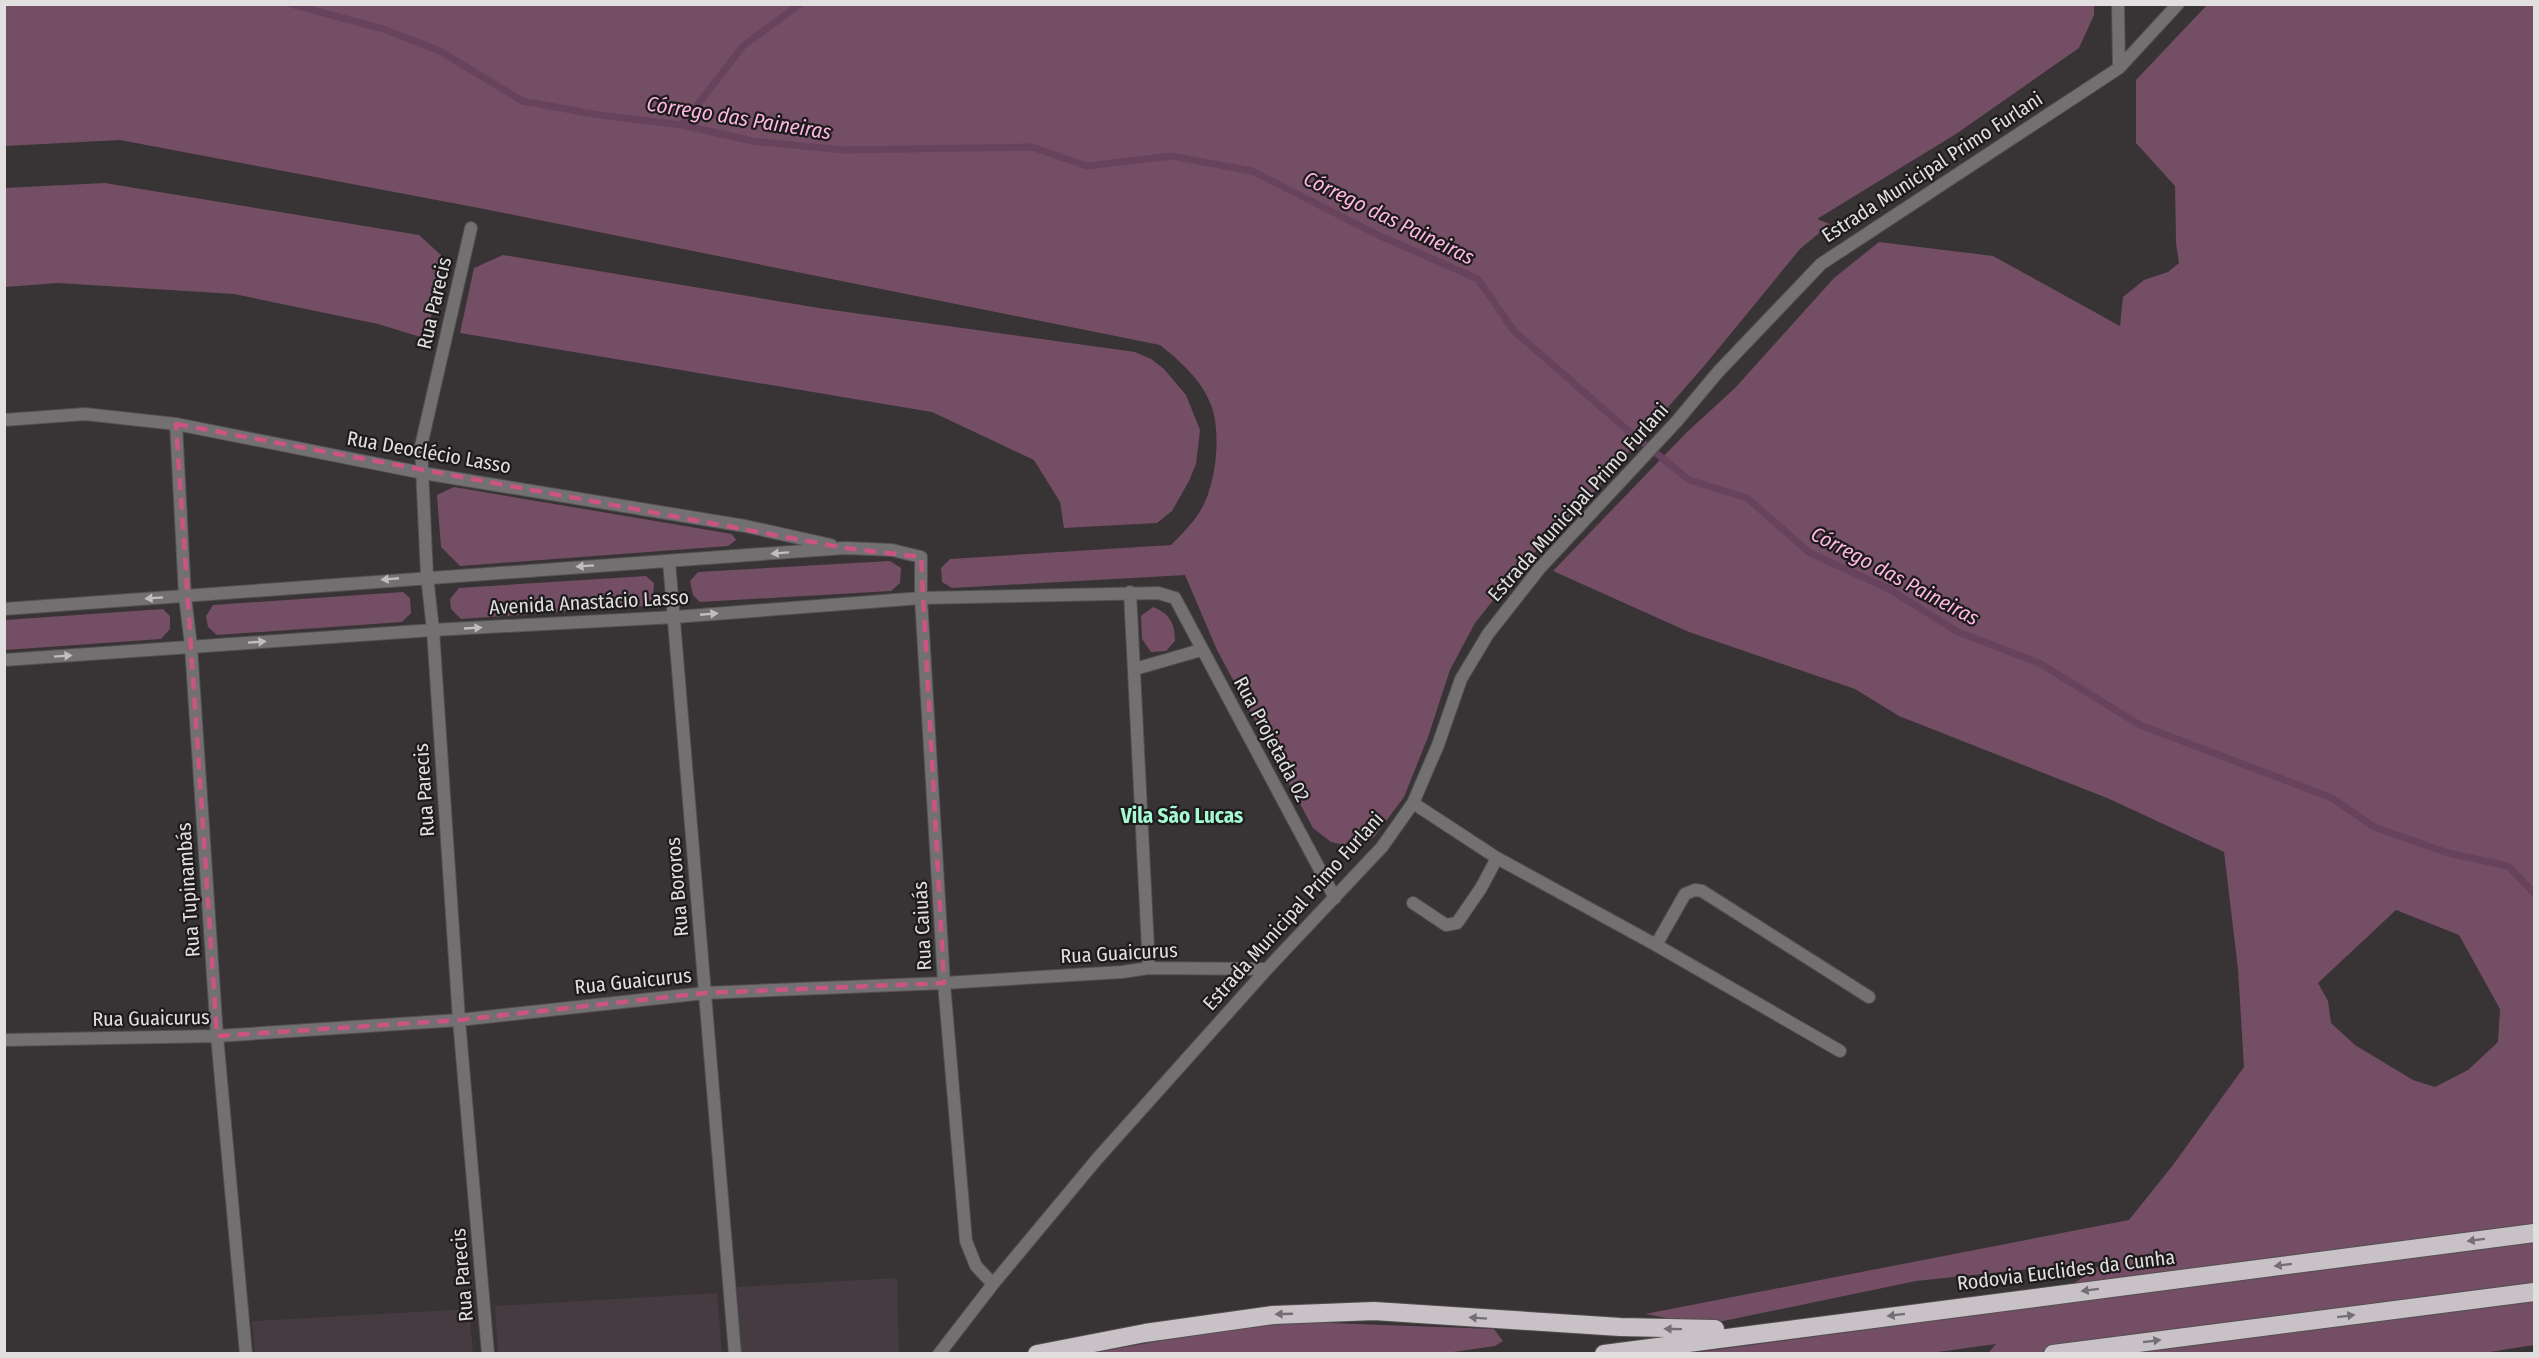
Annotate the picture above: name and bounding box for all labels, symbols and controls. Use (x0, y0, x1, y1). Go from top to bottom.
street label: Estrada Municipal Primo Furlani (1817, 87, 2047, 247)
water label: Córrego das Paineiras (645, 91, 833, 145)
water label: Córrego das Paineiras (1299, 165, 1479, 271)
street label: Rua Parecis (412, 255, 456, 351)
street label: Estrada Municipal Primo Furlani (1483, 398, 1673, 606)
street label: Rua Deoclécio Lasso (345, 426, 513, 478)
water label: Córrego das Paineiras (1807, 521, 1984, 631)
one-way arrow (770, 548, 789, 558)
one-way arrow (576, 562, 595, 571)
one-way arrow (381, 574, 400, 584)
street label: Avenida Anastácio Lasso (488, 585, 690, 619)
one-way arrow (145, 593, 164, 603)
one-way arrow (700, 610, 719, 619)
one-way arrow (463, 624, 482, 633)
one-way arrow (248, 637, 267, 646)
one-way arrow (53, 651, 72, 661)
street label: Rua Projetada 02 (1229, 672, 1315, 806)
street label: Rua Parecis (409, 743, 439, 837)
district label: Vila São Lucas (1120, 803, 1243, 829)
street label: Estrada Municipal Primo Furlani (1198, 807, 1388, 1015)
street label: Rua Tupinambás (171, 822, 205, 958)
street label: Rua Bororos (661, 836, 693, 938)
street label: Rua Caiuás (908, 881, 936, 971)
street label: Rua Guaicurus (1060, 938, 1178, 968)
street label: Rua Guaicurus (573, 963, 693, 999)
street label: Rua Guaicurus (92, 1005, 210, 1031)
street label: Rua Parecis (446, 1227, 478, 1323)
one-way arrow (2467, 1235, 2486, 1245)
street label: Rodovia Euclides da Cunha (1956, 1245, 2176, 1295)
one-way arrow (2273, 1260, 2292, 1270)
one-way arrow (2080, 1285, 2099, 1295)
one-way arrow (1274, 1310, 1293, 1319)
one-way arrow (1887, 1310, 1906, 1320)
one-way arrow (2336, 1311, 2355, 1321)
one-way arrow (1469, 1313, 1488, 1323)
one-way arrow (1663, 1324, 1682, 1333)
one-way arrow (2143, 1336, 2162, 1345)

